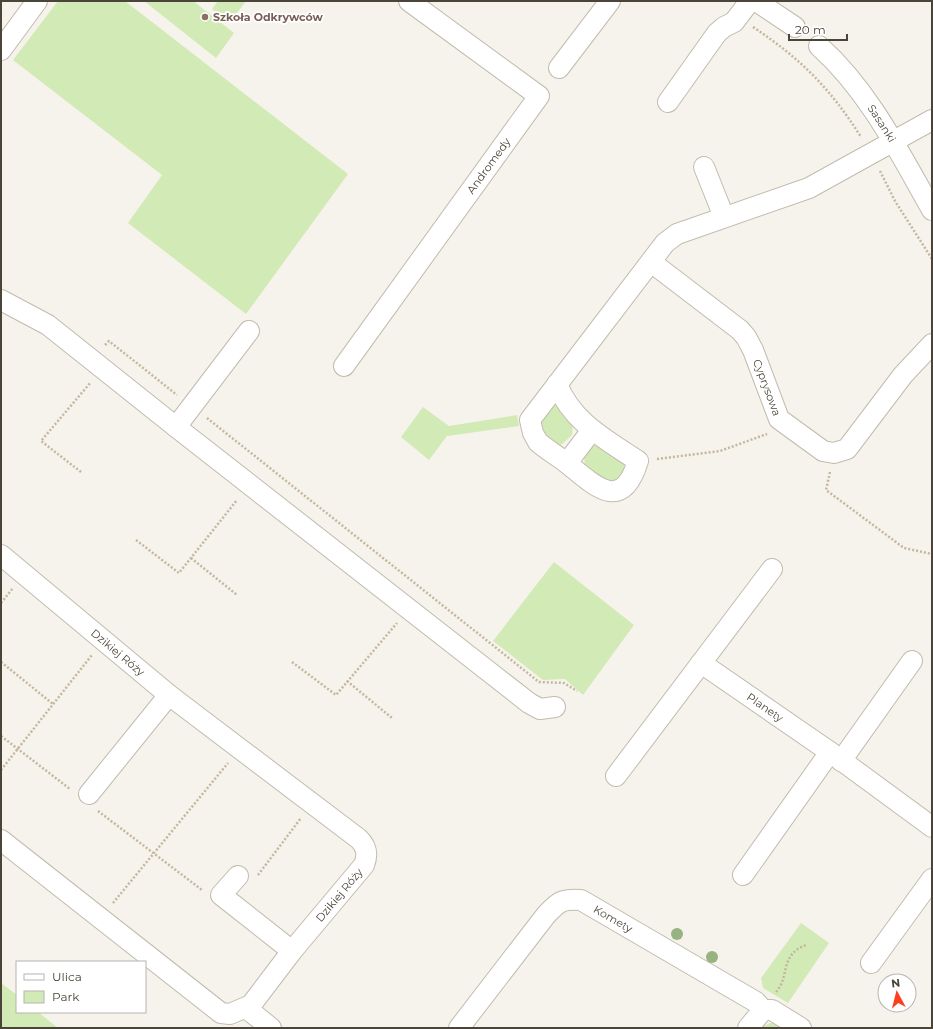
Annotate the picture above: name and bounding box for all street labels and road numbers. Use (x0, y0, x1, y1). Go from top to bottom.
street label: Sasanki (865, 102, 899, 145)
street label: Andromedy (464, 135, 514, 196)
street label: Cyprysowa (750, 357, 784, 418)
street label: Dzikiej Róży (88, 626, 148, 679)
street label: Planety (744, 690, 786, 725)
street label: Dzikiej Róży (312, 865, 366, 925)
street label: Komety (591, 902, 635, 936)

